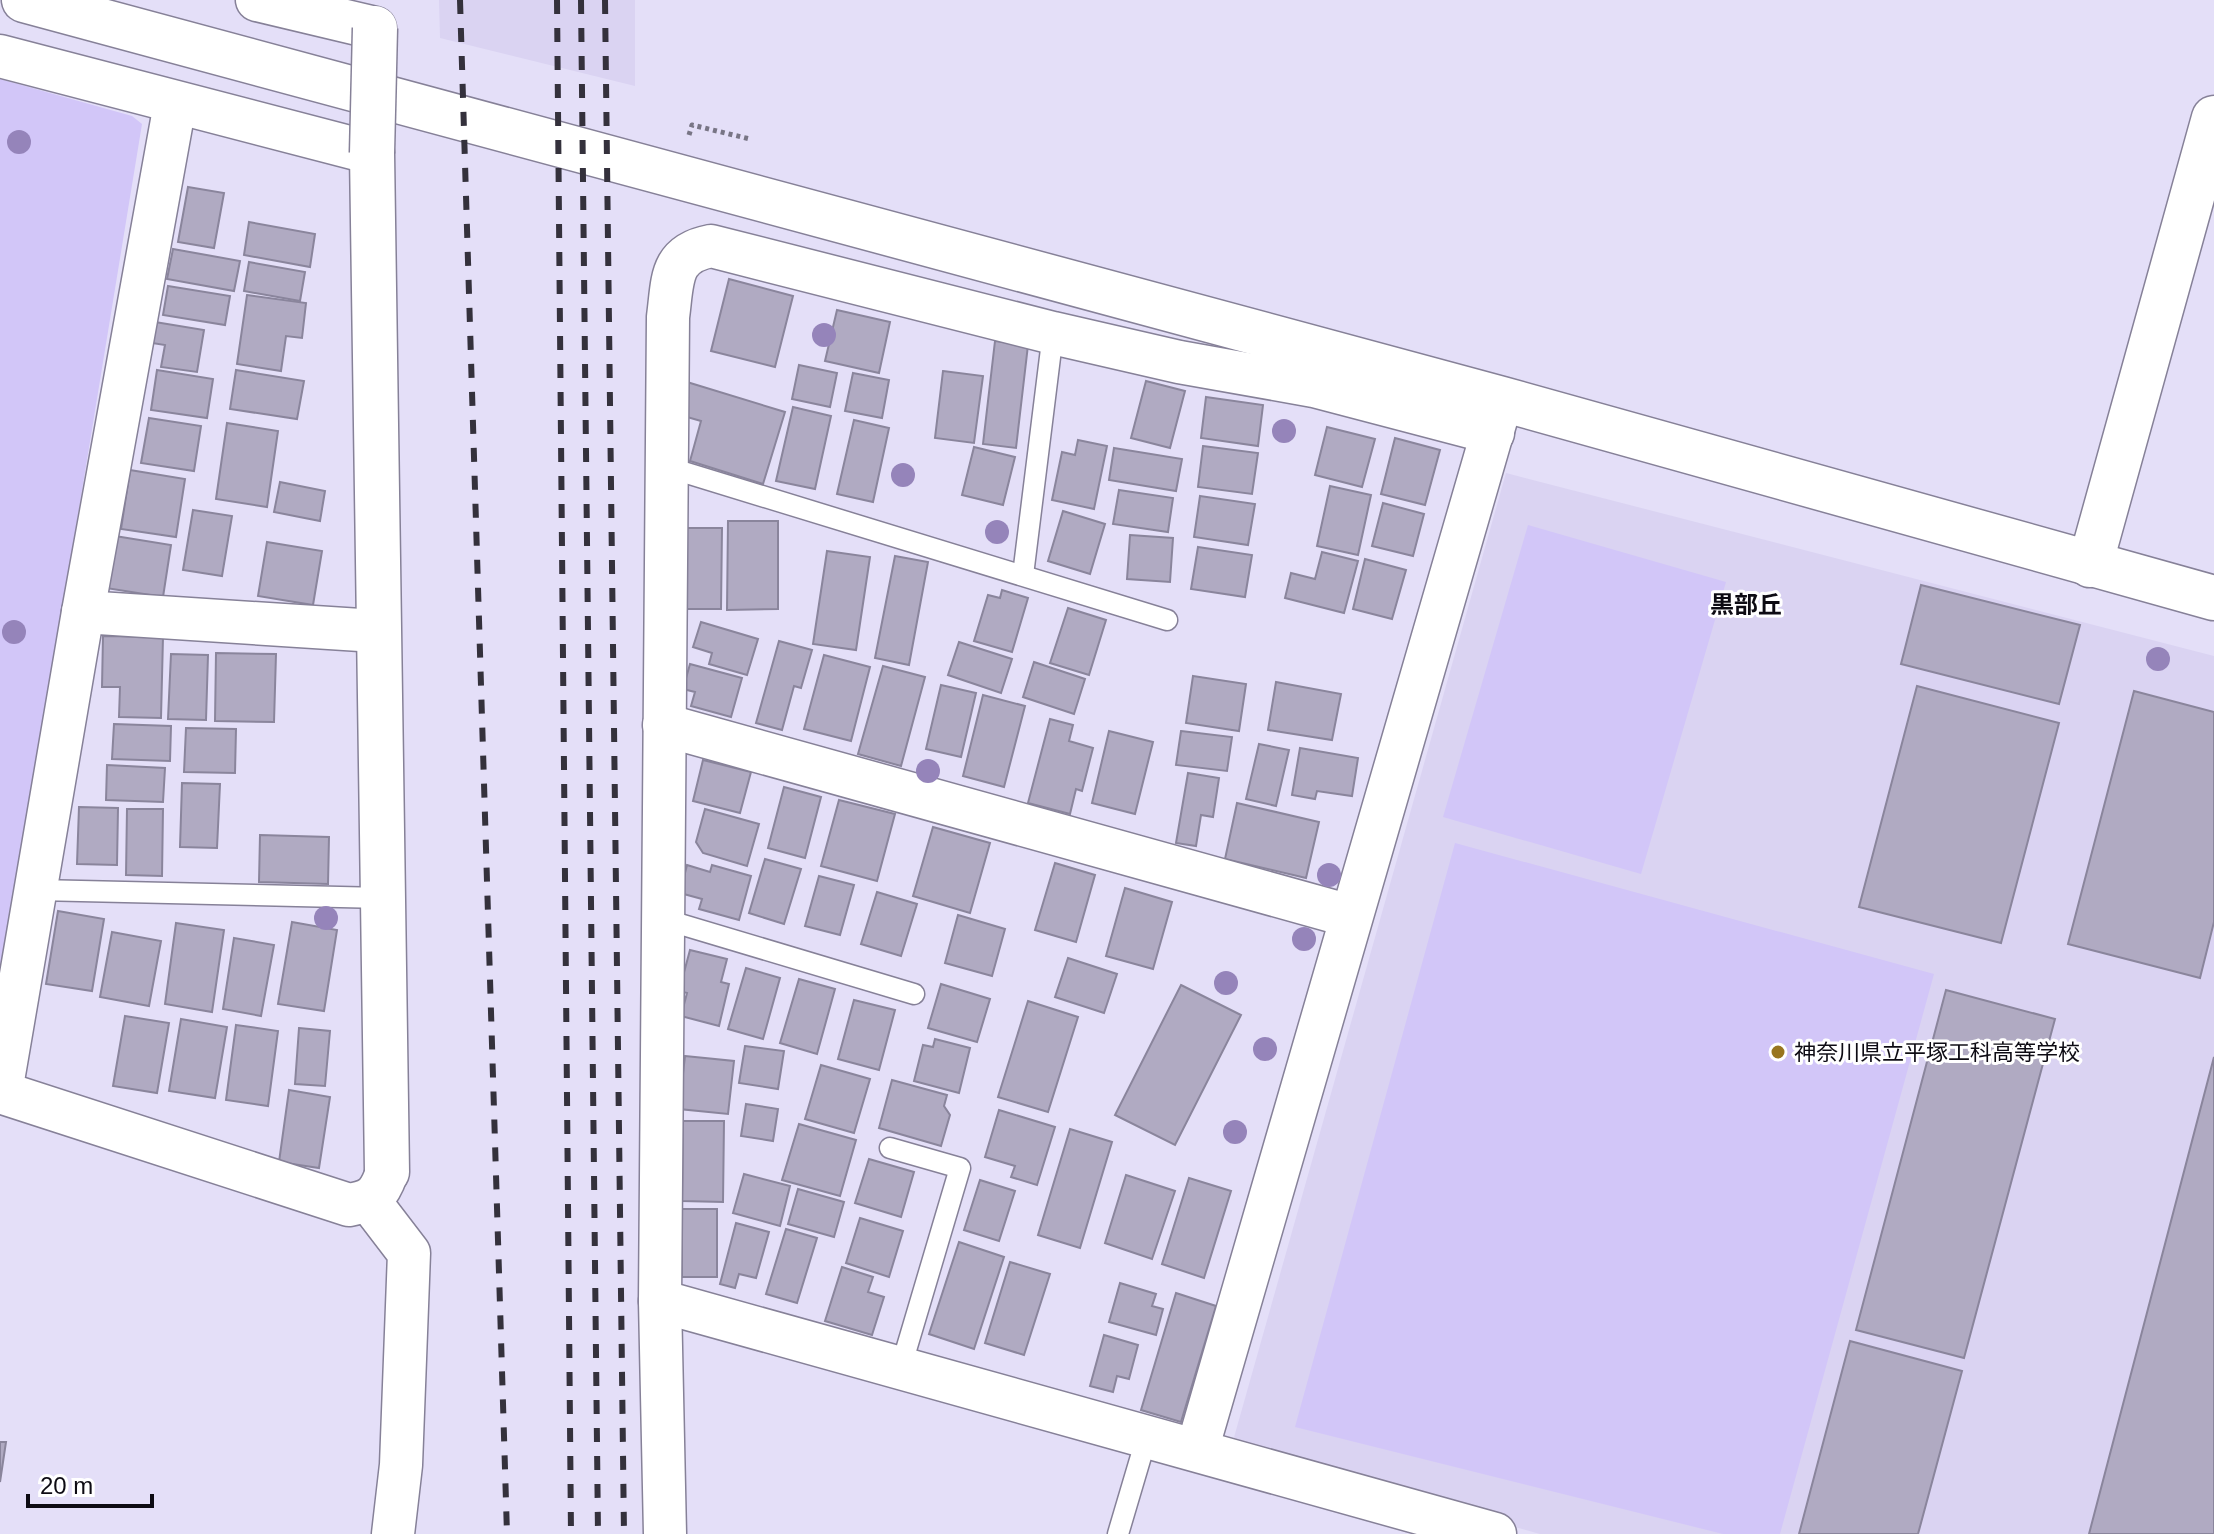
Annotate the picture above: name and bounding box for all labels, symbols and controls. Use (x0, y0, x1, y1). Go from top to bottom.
district label: 黒部丘 (1710, 591, 1782, 618)
place label: 神奈川県立平塚工科高等学校 (1794, 1040, 2080, 1065)
marker: 神奈川県立平塚工科高等学校 (1769, 1043, 1787, 1061)
scale bar (28, 1458, 152, 1508)
text: 20 m (40, 1472, 93, 1499)

